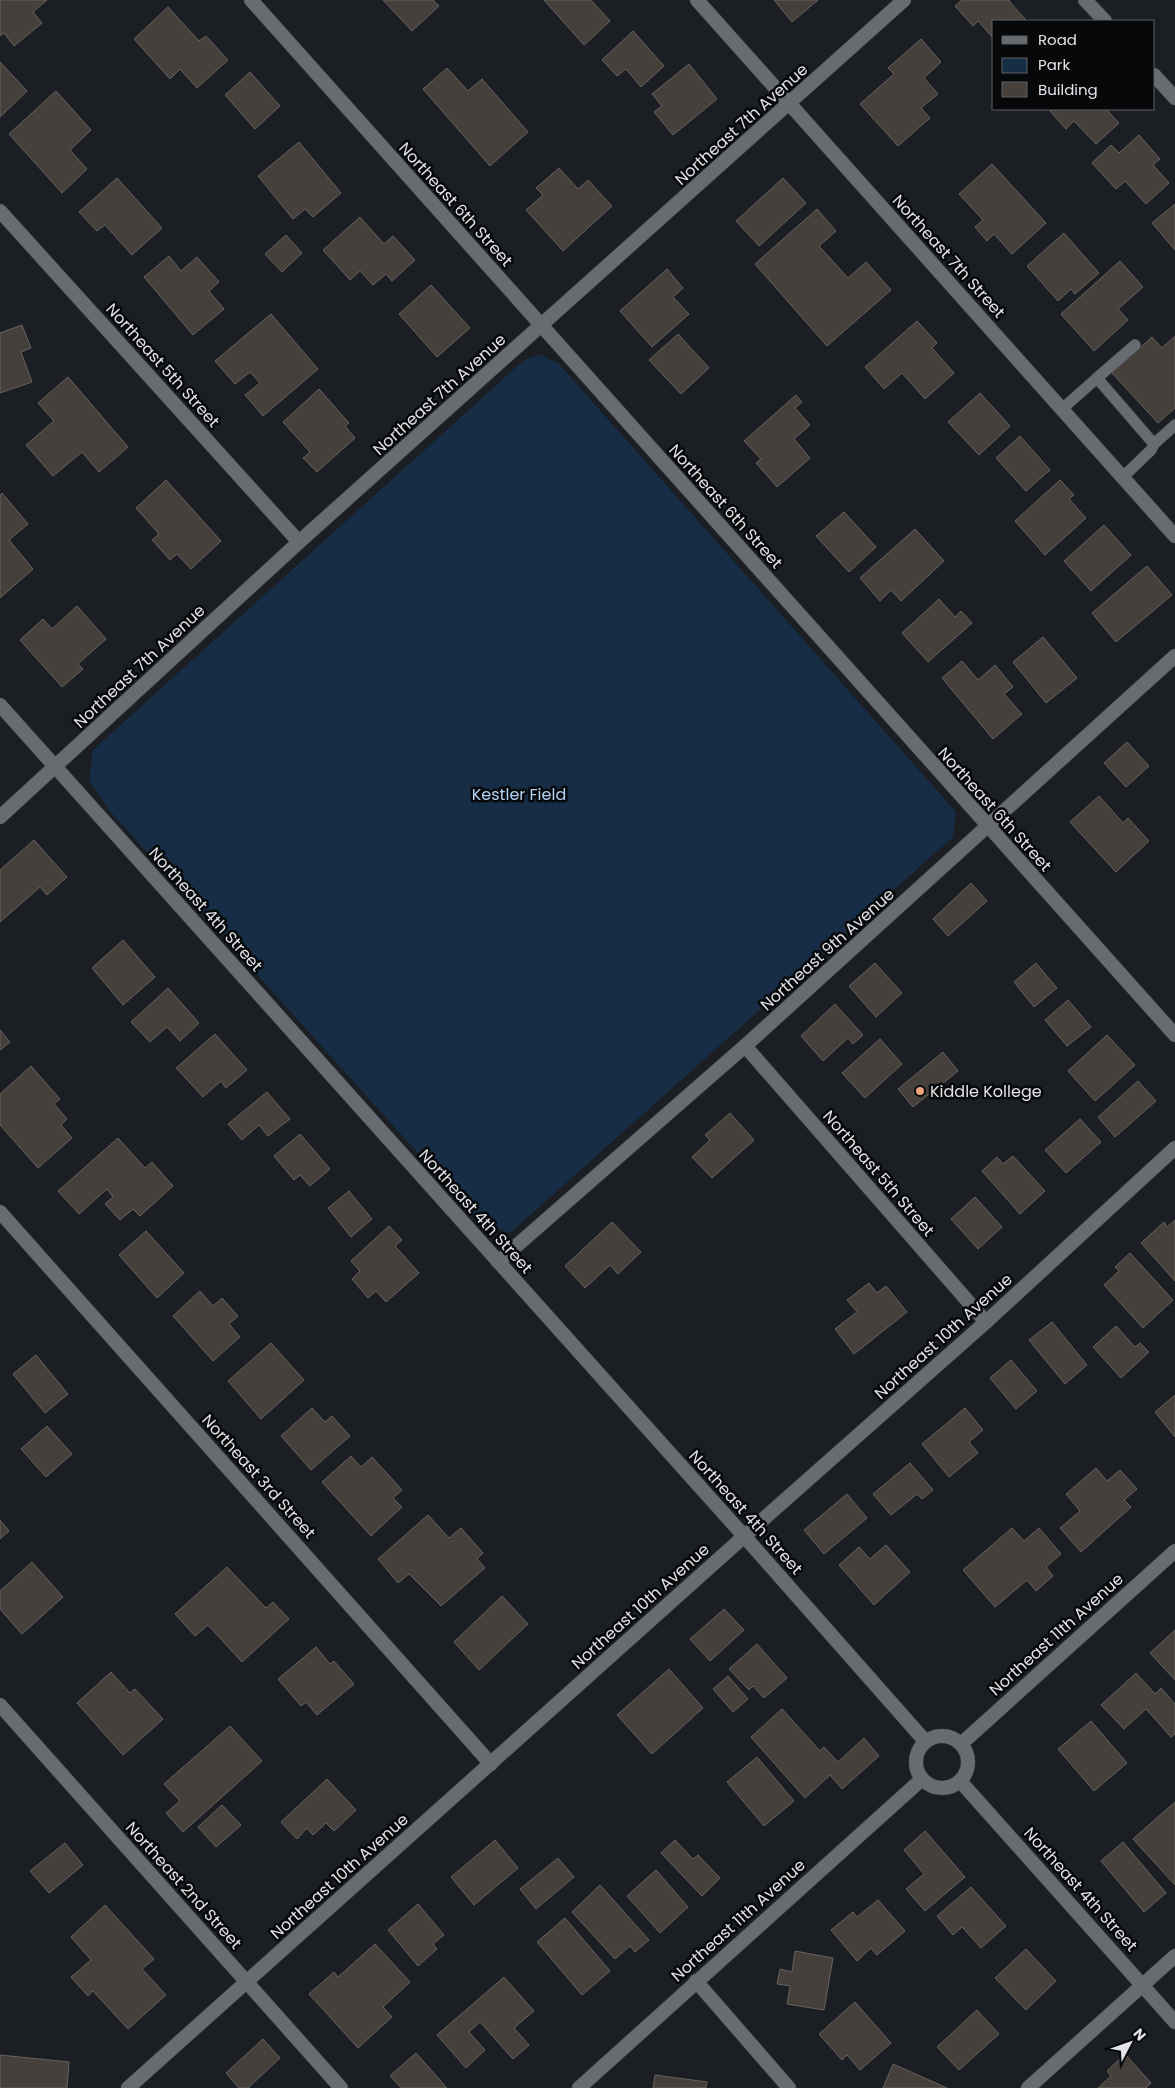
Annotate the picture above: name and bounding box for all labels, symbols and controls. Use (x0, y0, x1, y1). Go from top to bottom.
legend (992, 20, 1155, 110)
text: Road (1038, 29, 1077, 50)
text: Park (1038, 54, 1070, 75)
street label: Northeast 7th Avenue (670, 58, 813, 190)
text: Building (1038, 79, 1098, 100)
street label: Northeast 6th Street (394, 137, 518, 272)
street label: Northeast 7th Street (887, 190, 1010, 323)
street label: Northeast 5th Street (101, 298, 225, 433)
street label: Northeast 7th Avenue (368, 328, 511, 460)
street label: Northeast 6th Street (664, 439, 788, 574)
street label: Northeast 7th Avenue (69, 599, 210, 733)
street label: Northeast 6th Street (933, 742, 1057, 877)
park label: Kestler Field (472, 783, 566, 806)
street label: Northeast 4th Street (144, 842, 268, 977)
street label: Northeast 9th Avenue (755, 883, 899, 1016)
place label: Kiddle Kollege (930, 1080, 1042, 1103)
marker: Kiddle Kollege (914, 1085, 926, 1097)
street label: Northeast 5th Street (817, 1105, 940, 1241)
street label: Northeast 4th Street (414, 1144, 538, 1279)
street label: Northeast 10th Avenue (869, 1268, 1017, 1405)
street label: Northeast 3rd Street (197, 1409, 321, 1544)
street label: Northeast 4th Street (684, 1445, 808, 1580)
street label: Northeast 10th Avenue (566, 1538, 714, 1675)
street label: Northeast 11th Avenue (984, 1568, 1128, 1701)
street label: Northeast 10th Avenue (265, 1808, 413, 1945)
street label: Northeast 2nd Street (120, 1817, 247, 1954)
street label: Northeast 4th Street (1019, 1822, 1143, 1957)
street label: Northeast 11th Avenue (666, 1854, 810, 1987)
north arrow (1105, 2018, 1155, 2068)
text: N (1129, 2024, 1151, 2045)

